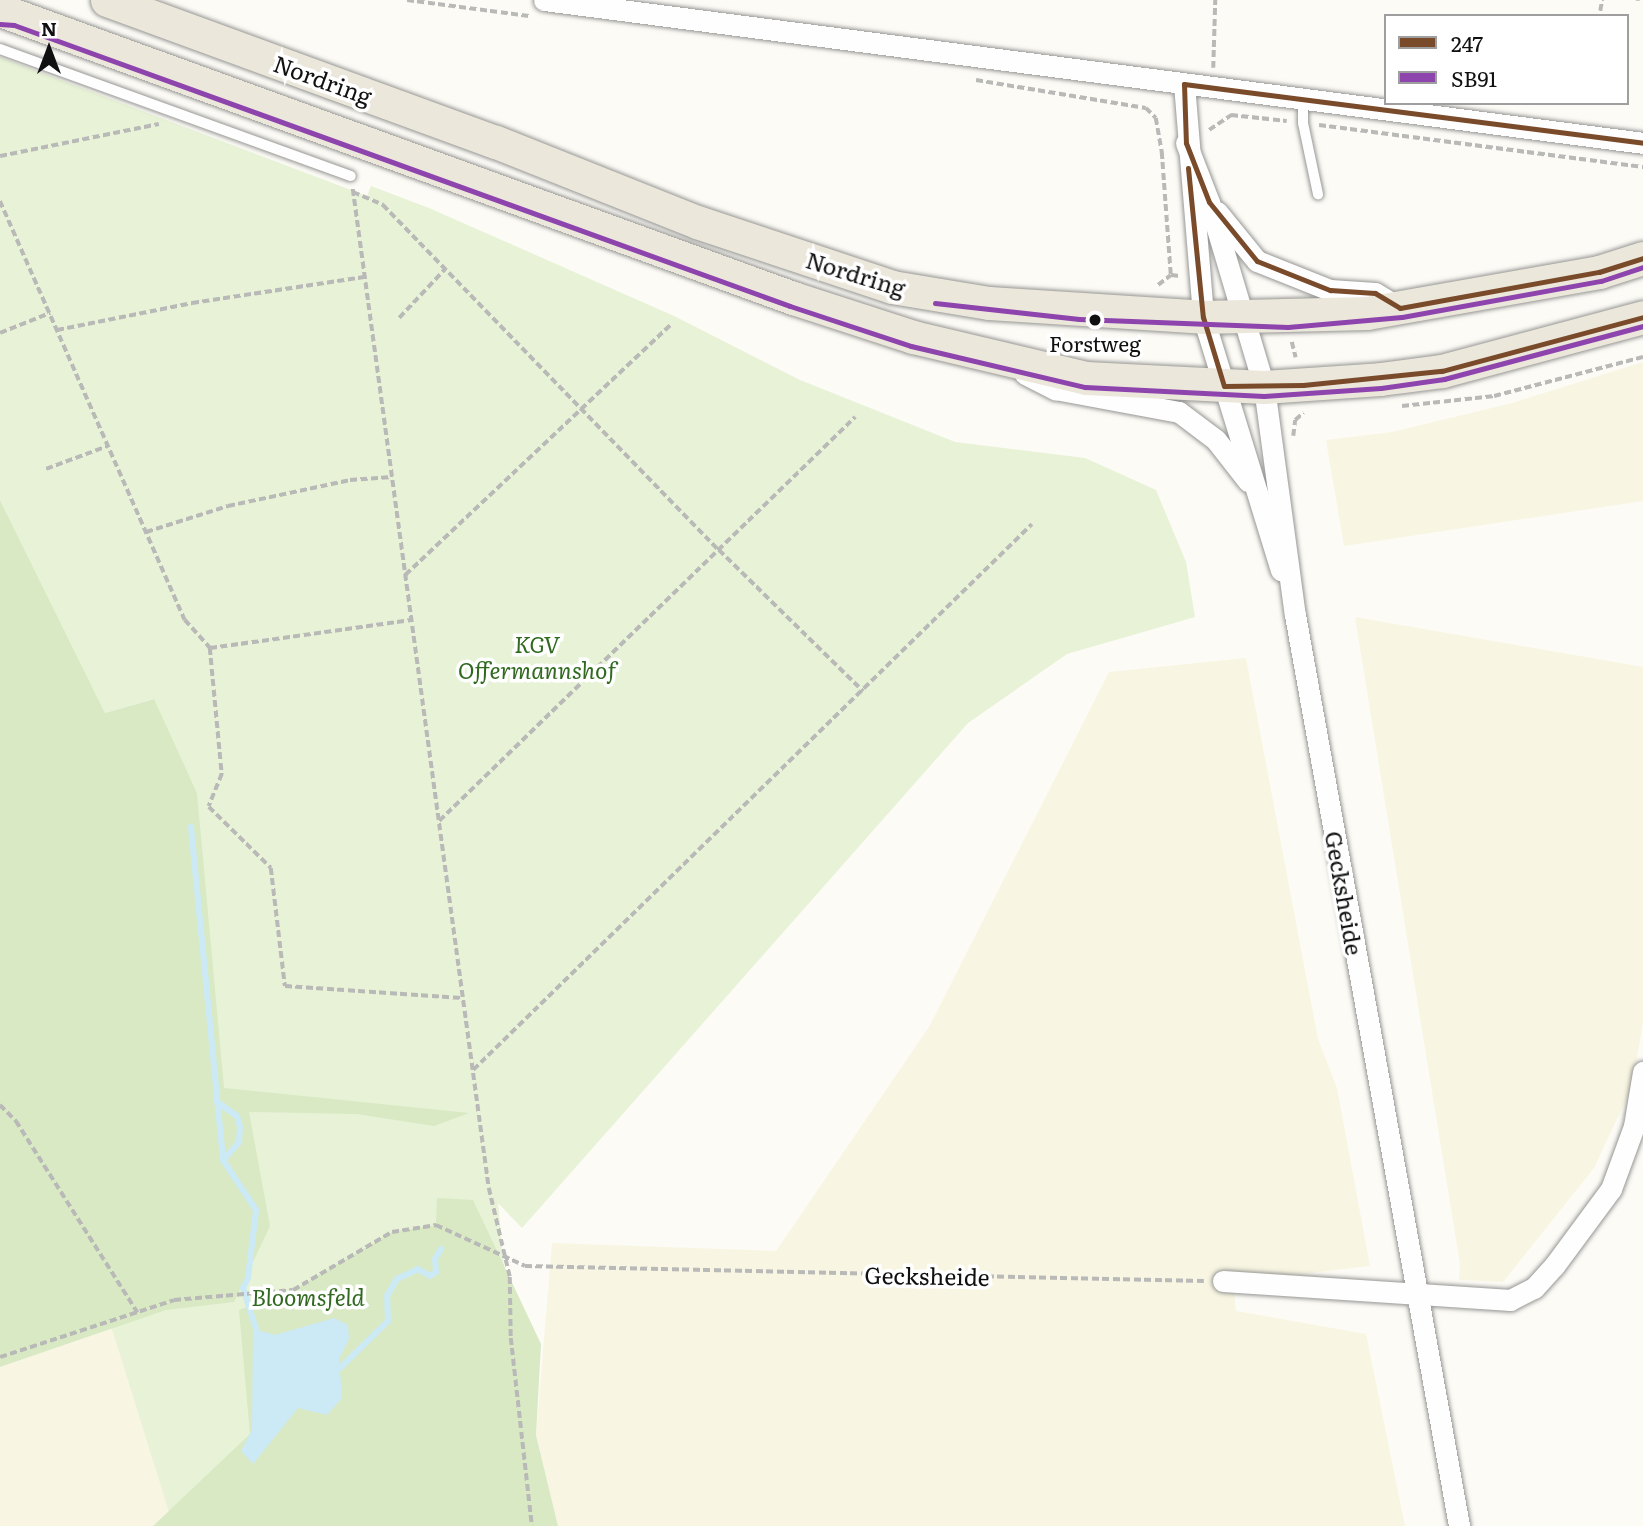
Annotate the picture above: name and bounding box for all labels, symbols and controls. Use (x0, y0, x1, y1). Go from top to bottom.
north arrow (14, 14, 84, 84)
text: N (41, 14, 57, 42)
legend (1384, 14, 1629, 105)
text: 247 (1451, 27, 1483, 58)
street label: Nordring (270, 49, 376, 109)
text: SB91 (1451, 62, 1497, 93)
street label: Nordring (803, 245, 909, 301)
marker: Forstweg (1088, 313, 1102, 327)
place label: Forstweg (1049, 330, 1141, 356)
park label: KGV Offermannshof (458, 629, 616, 683)
street label: Gecksheide (1321, 829, 1369, 957)
street label: Gecksheide (864, 1260, 990, 1290)
park label: Bloomsfeld (251, 1282, 365, 1310)

